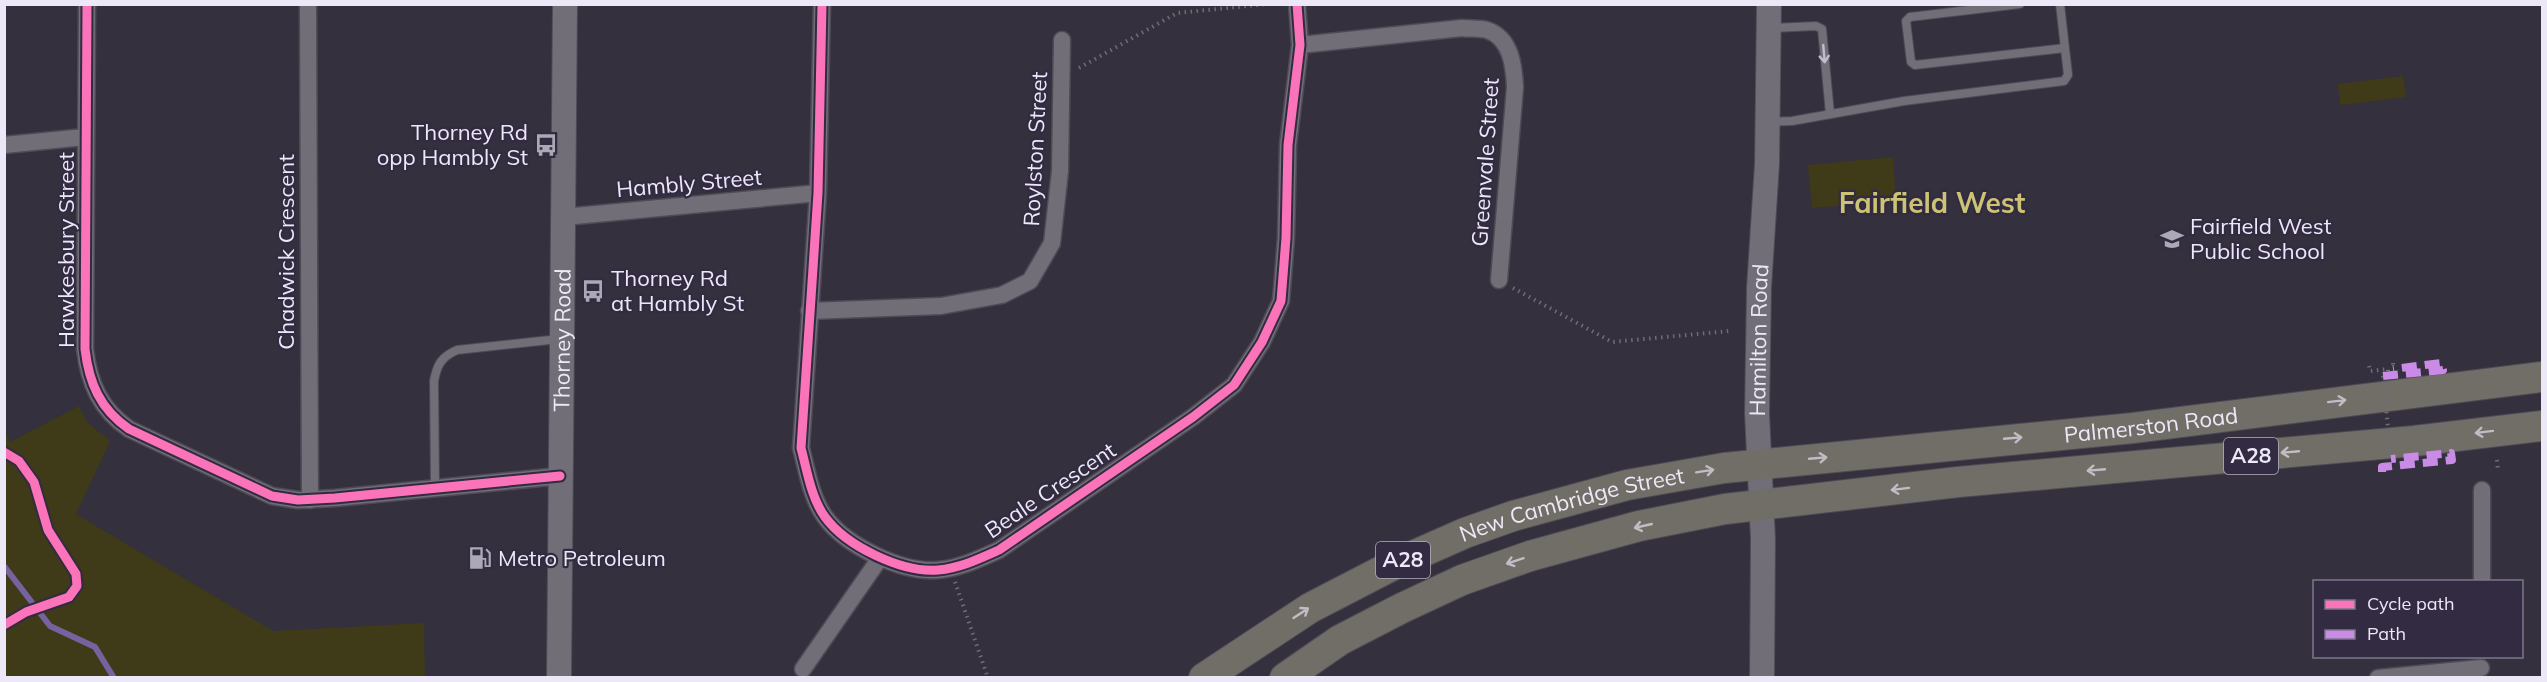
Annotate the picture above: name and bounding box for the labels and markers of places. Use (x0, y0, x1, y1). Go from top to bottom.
place label: Thorney Rd opp Hambly St (377, 118, 528, 171)
bus stop icon: Thorney Rd opp Hambly St (533, 132, 559, 158)
place label: Fairfield West Public School (2190, 212, 2332, 265)
school or university icon: Fairfield West Public School (2159, 226, 2185, 252)
place label: Thorney Rd at Hambly St (611, 264, 745, 317)
bus stop icon: Thorney Rd at Hambly St (580, 278, 606, 304)
place label: Metro Petroleum (498, 544, 666, 572)
fuel station icon: Metro Petroleum (467, 545, 493, 571)

